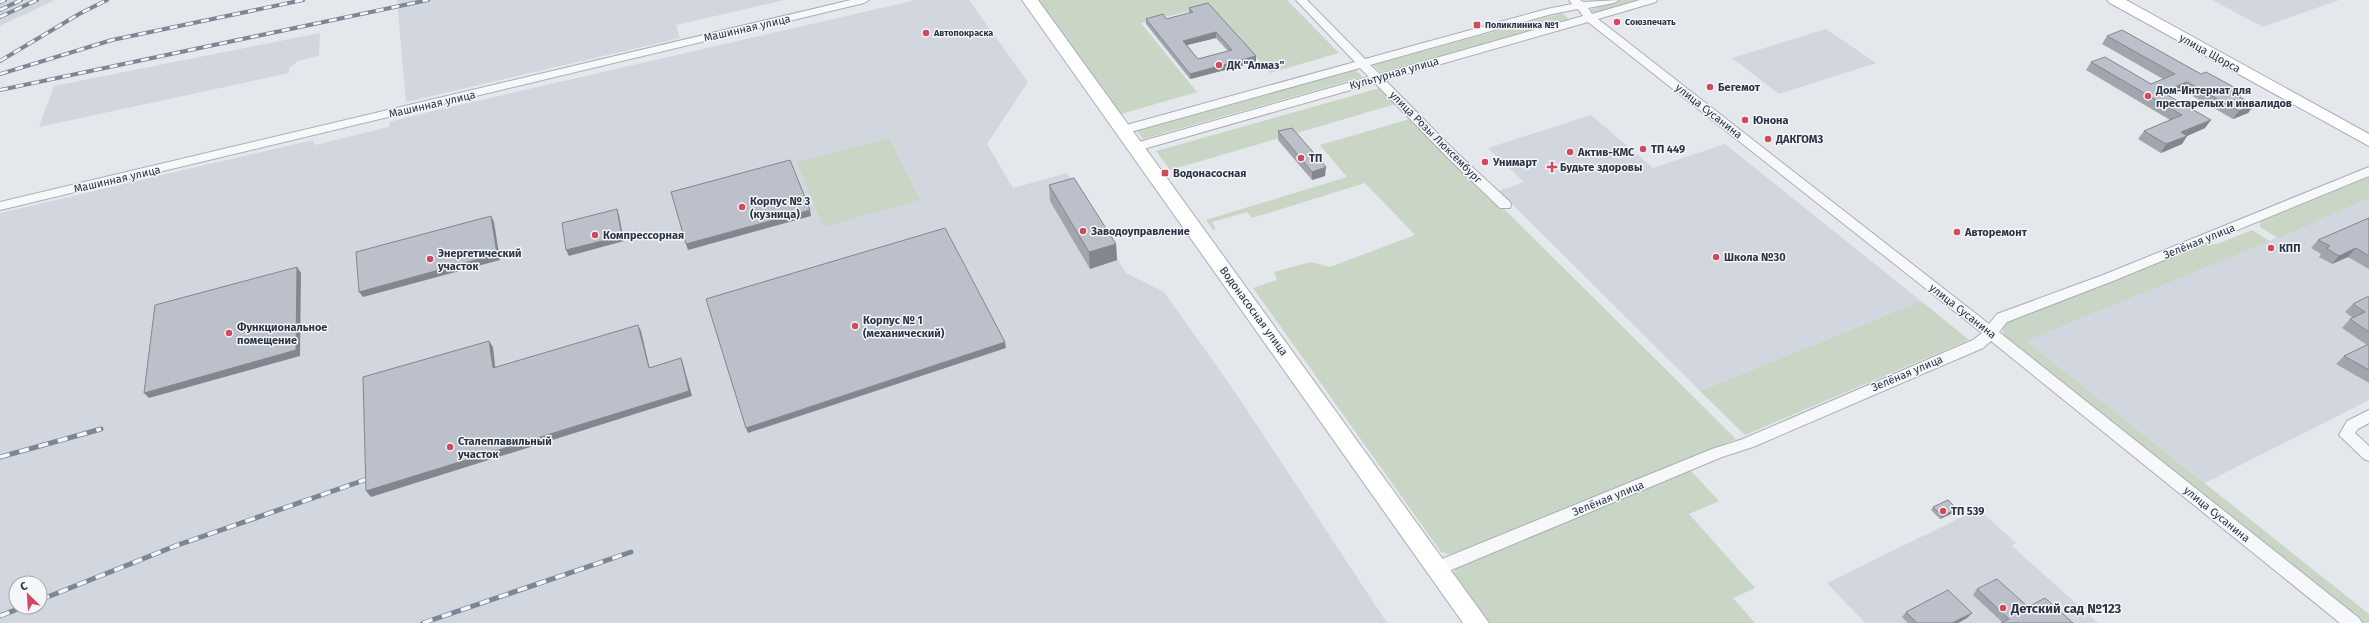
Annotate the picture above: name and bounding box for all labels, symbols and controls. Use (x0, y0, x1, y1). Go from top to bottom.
street label: Машинная улица (703, 12, 792, 45)
marker: Союзпечать (1612, 17, 1622, 27)
place label: Союзпечать (1625, 17, 1676, 27)
marker: Поликлиника №1 (1472, 20, 1482, 30)
place label: Поликлиника №1 (1485, 20, 1559, 30)
marker: Автопокраска (921, 28, 931, 38)
place label: Автопокраска (933, 28, 993, 38)
street label: улица Щорса (2177, 31, 2243, 76)
street label: Культурная улица (1348, 55, 1440, 92)
place label: ДК "Алмаз" (1226, 59, 1284, 72)
marker: ДК "Алмаз" (1214, 60, 1224, 70)
street label: улица Сусанина (1673, 81, 1745, 142)
place label: Бегемот (1718, 81, 1761, 94)
marker: Бегемот (1705, 82, 1715, 92)
place label: Дом-Интернат для престарелых и инвалидов (2155, 84, 2292, 110)
street label: Машинная улица (388, 88, 477, 121)
street label: улица Розы Люксембург (1387, 89, 1485, 186)
marker: Дом-Интернат для престарелых и инвалидов (2143, 91, 2153, 101)
place label: Юнона (1753, 114, 1789, 127)
marker: Юнона (1740, 115, 1750, 125)
place label: ДАКГОМЗ (1775, 133, 1823, 146)
marker: ДАКГОМЗ (1763, 134, 1773, 144)
place label: ТП 449 (1651, 143, 1685, 156)
marker: ТП 449 (1638, 144, 1648, 154)
place label: Актив-КМС (1577, 146, 1635, 159)
marker: Актив-КМС (1565, 147, 1575, 157)
place label: ТП (1309, 152, 1322, 165)
marker: ТП (1296, 153, 1306, 163)
place label: Унимарт (1492, 156, 1538, 169)
marker: Унимарт (1480, 157, 1490, 167)
place label: Будьте здоровы (1560, 161, 1642, 174)
marker: Будьте здоровы (1547, 162, 1557, 172)
street label: Машинная улица (73, 163, 162, 196)
place label: Водонасосная (1173, 167, 1246, 180)
marker: Водонасосная (1160, 168, 1170, 178)
place label: Корпус № 3 (кузница) (750, 195, 811, 221)
marker: Корпус № 3 (кузница) (737, 202, 747, 212)
street label: Зелёная улица (2161, 221, 2237, 262)
place label: Заводоуправление (1090, 225, 1190, 238)
marker: Заводоуправление (1078, 226, 1088, 236)
place label: Авторемонт (1964, 226, 2028, 239)
marker: Авторемонт (1952, 227, 1962, 237)
place label: Компрессорная (603, 229, 684, 242)
marker: Компрессорная (590, 230, 600, 240)
place label: КПП (2279, 242, 2300, 255)
marker: КПП (2266, 243, 2276, 253)
place label: Энергетический участок (437, 247, 521, 273)
place label: Школа №30 (1724, 251, 1786, 264)
marker: Школа №30 (1711, 252, 1721, 262)
marker: Энергетический участок (425, 254, 435, 264)
street label: Водонасосная улица (1217, 264, 1290, 358)
street label: улица Сусанина (1927, 281, 1999, 342)
place label: Корпус № 1 (механический) (863, 314, 945, 340)
place label: Функциональное помещение (237, 321, 327, 347)
marker: Корпус № 1 (механический) (850, 321, 860, 331)
marker: Функциональное помещение (224, 328, 234, 338)
street label: Зелёная улица (1870, 353, 1945, 394)
place label: Сталеплавильный участок (457, 435, 552, 461)
marker: Сталеплавильный участок (445, 442, 455, 452)
street label: Зелёная улица (1570, 478, 1646, 519)
street label: улица Сусанина (2181, 484, 2252, 545)
place label: ТП 539 (1951, 505, 1984, 518)
marker: ТП 539 (1938, 506, 1948, 516)
north arrow (8, 575, 48, 615)
text: С (18, 579, 30, 594)
place label: Детский сад №123 (2010, 601, 2122, 616)
marker: Детский сад №123 (1998, 603, 2008, 613)

